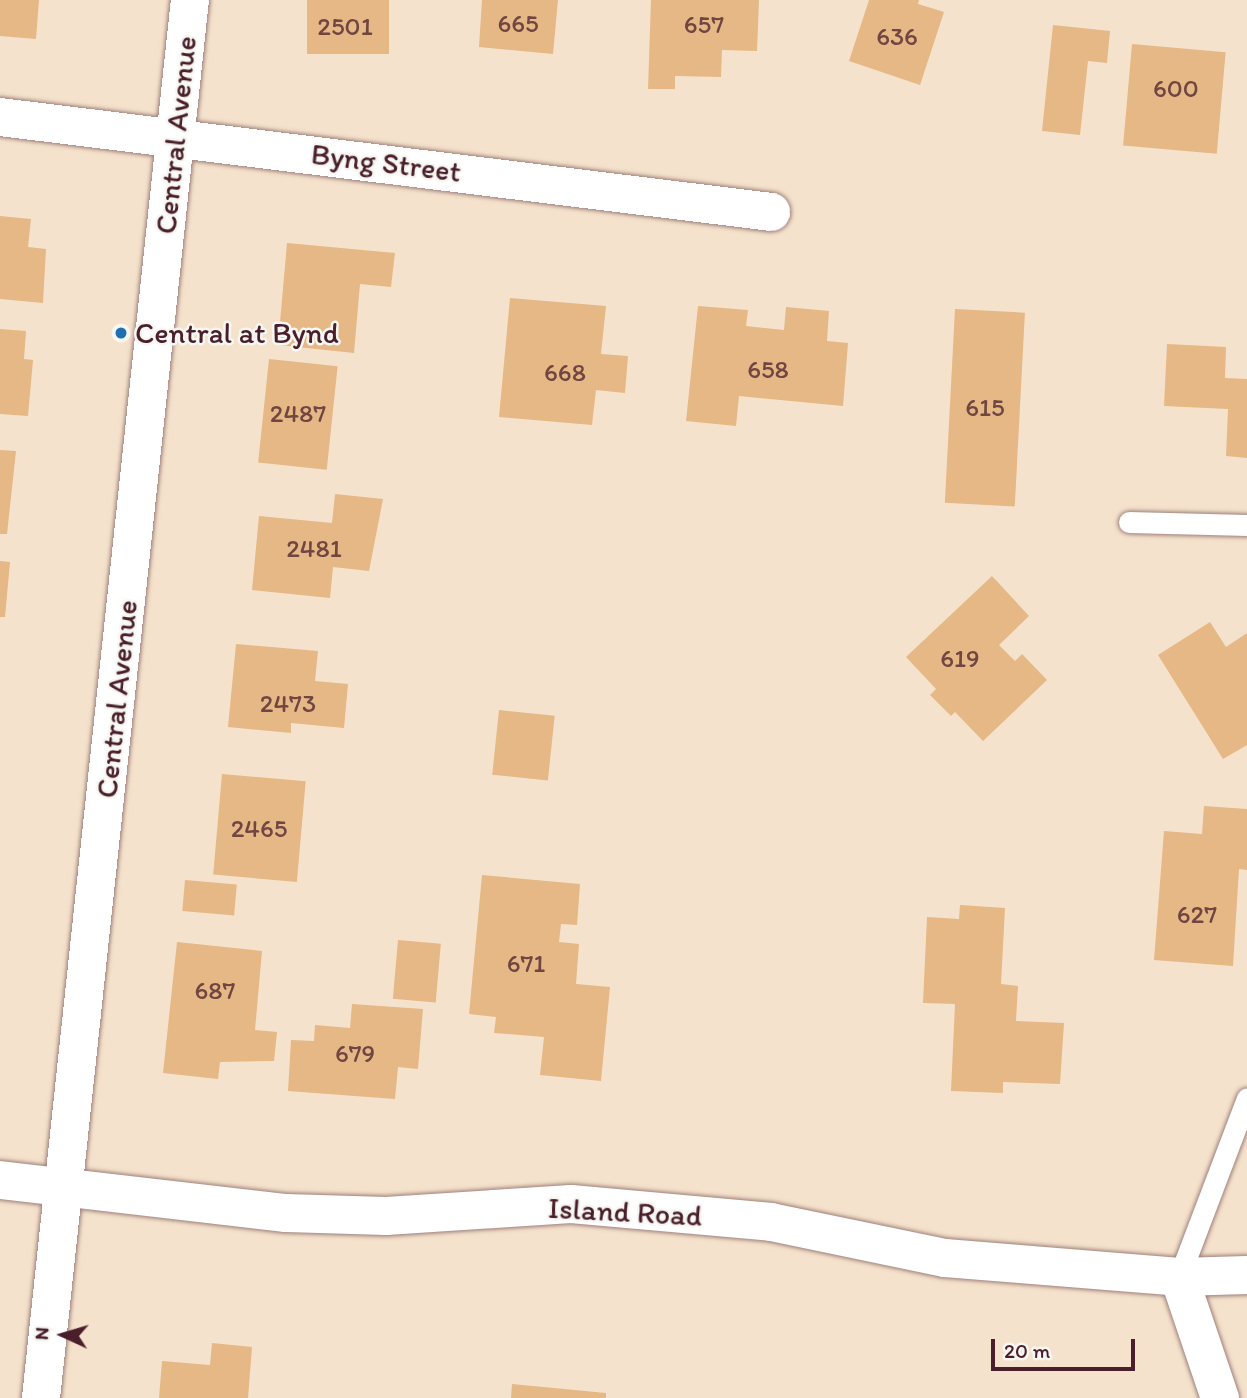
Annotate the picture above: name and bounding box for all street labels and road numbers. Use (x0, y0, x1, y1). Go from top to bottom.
street label: Central Avenue (148, 35, 204, 235)
street label: Byng Street (309, 136, 463, 190)
street label: Central Avenue (89, 599, 145, 799)
street label: Island Road (547, 1190, 703, 1234)

